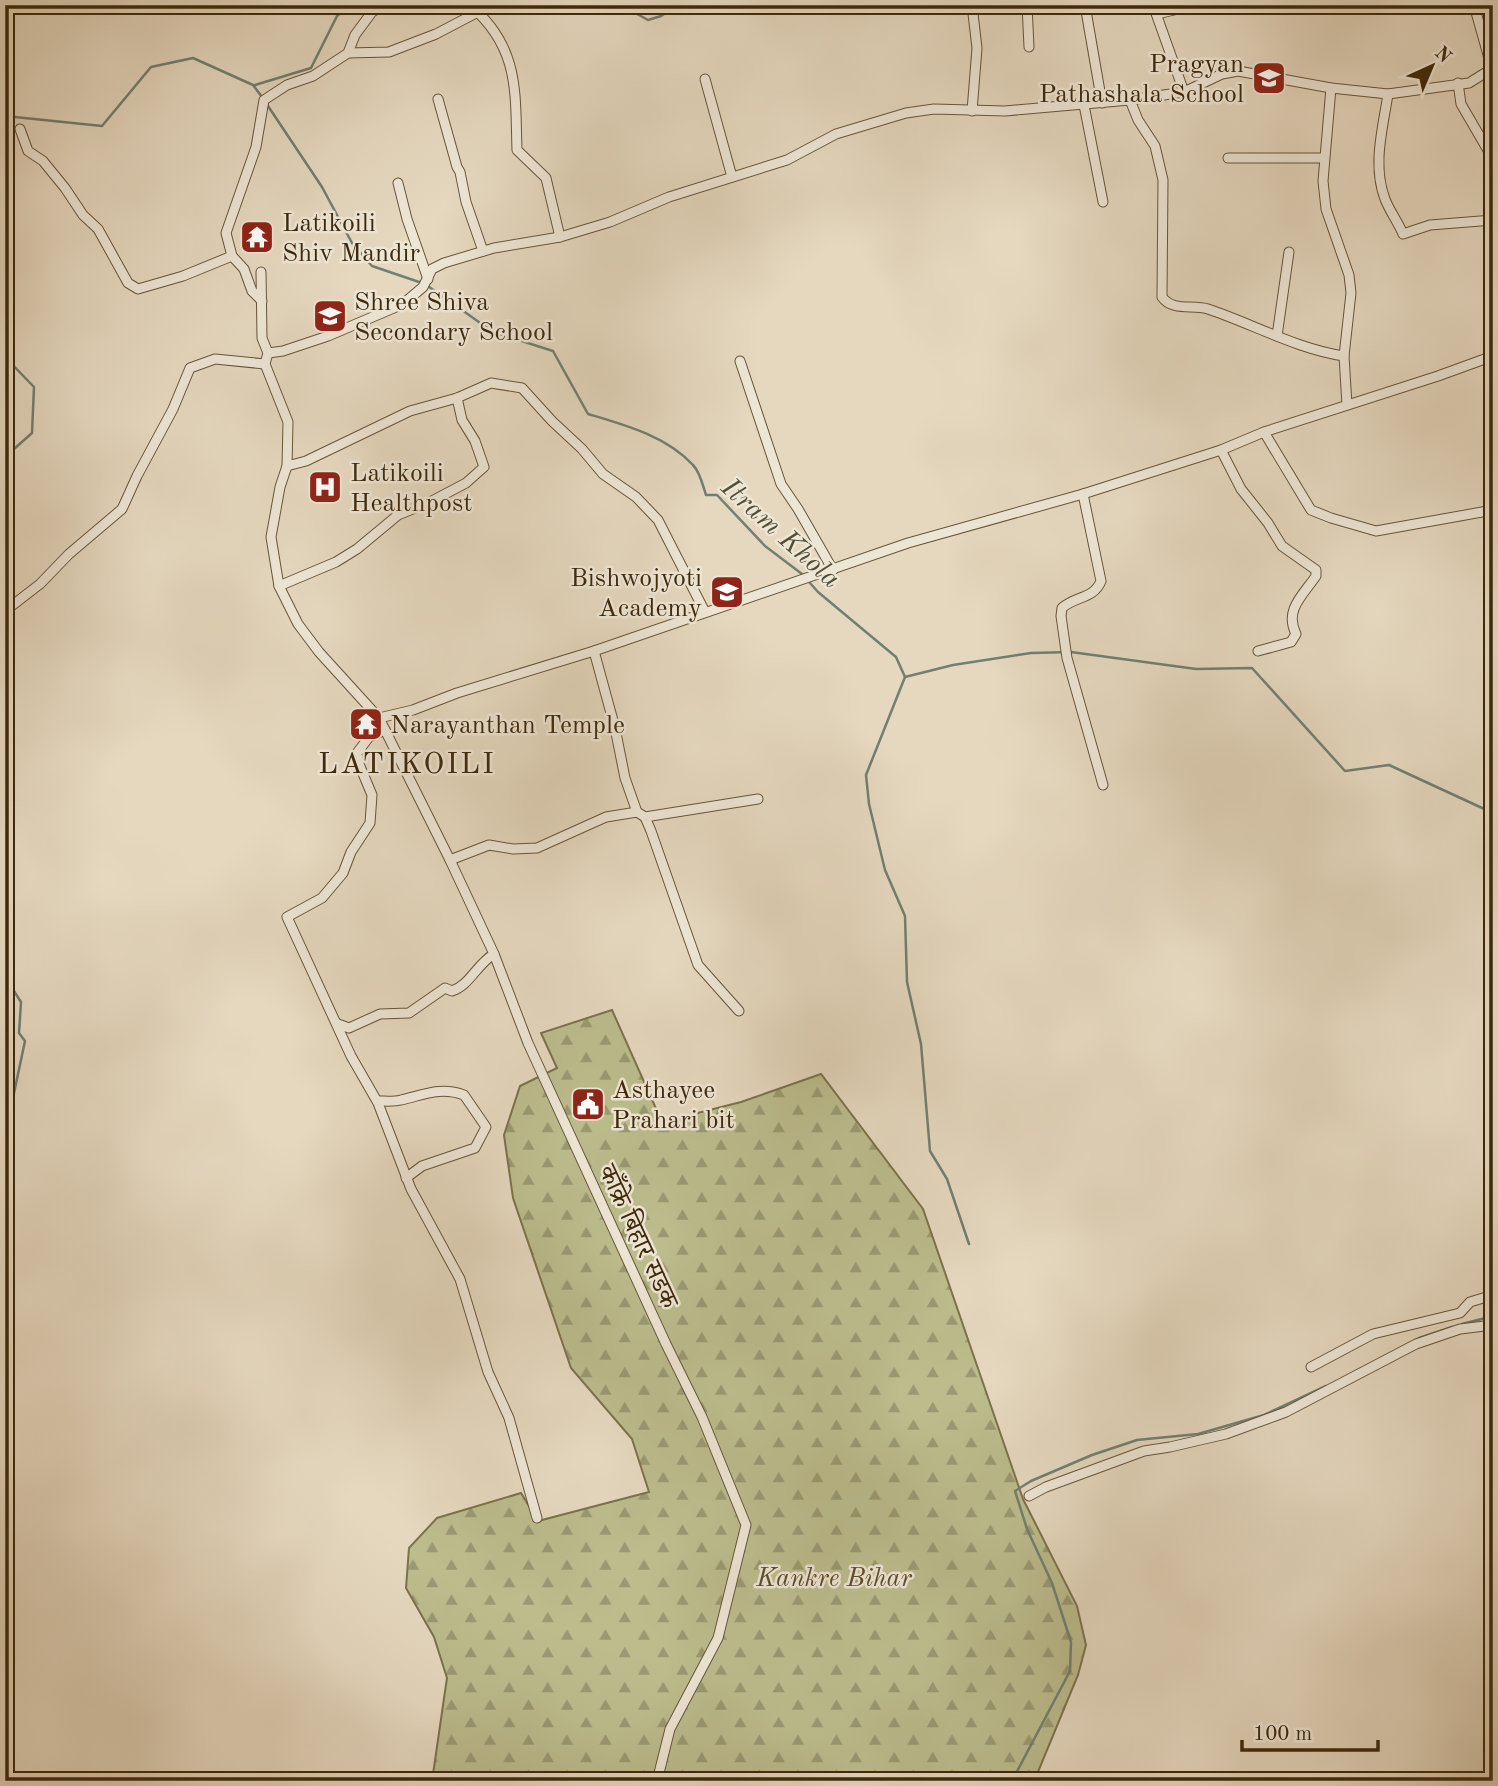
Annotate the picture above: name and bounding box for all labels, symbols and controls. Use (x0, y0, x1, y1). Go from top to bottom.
north arrow (1396, 32, 1466, 102)
text: N (1430, 44, 1454, 68)
place label: Pragyan Pathashala School (1039, 52, 1244, 108)
school or university icon: Pragyan Pathashala School (1250, 59, 1288, 97)
place label: Latikoili Shiv Mandir (282, 211, 421, 267)
temple icon: Latikoili Shiv Mandir (238, 218, 276, 256)
place label: Shree Shiva Secondary School (354, 290, 553, 346)
school or university icon: Shree Shiva Secondary School (311, 297, 349, 335)
place label: Latikoili Healthpost (350, 461, 472, 517)
hospital icon: Latikoili Healthpost (306, 468, 344, 506)
water label: Itram Khola (714, 473, 845, 595)
place label: Bishwojyoti Academy (570, 566, 702, 622)
school or university icon: Bishwojyoti Academy (708, 573, 746, 611)
temple icon: Narayanthan Temple (347, 705, 385, 743)
place label: Narayanthan Temple (390, 713, 625, 739)
district label: LATIKOILI (318, 750, 496, 780)
place label: Asthayee Prahari bit (612, 1078, 735, 1134)
public building icon: Asthayee Prahari bit (569, 1085, 607, 1123)
street label: काँक्रे बिहार सडक (592, 1158, 685, 1314)
park label: Kankre Bihar (755, 1566, 913, 1592)
scale bar (1242, 1709, 1379, 1753)
text: 100 m (1253, 1724, 1312, 1745)

